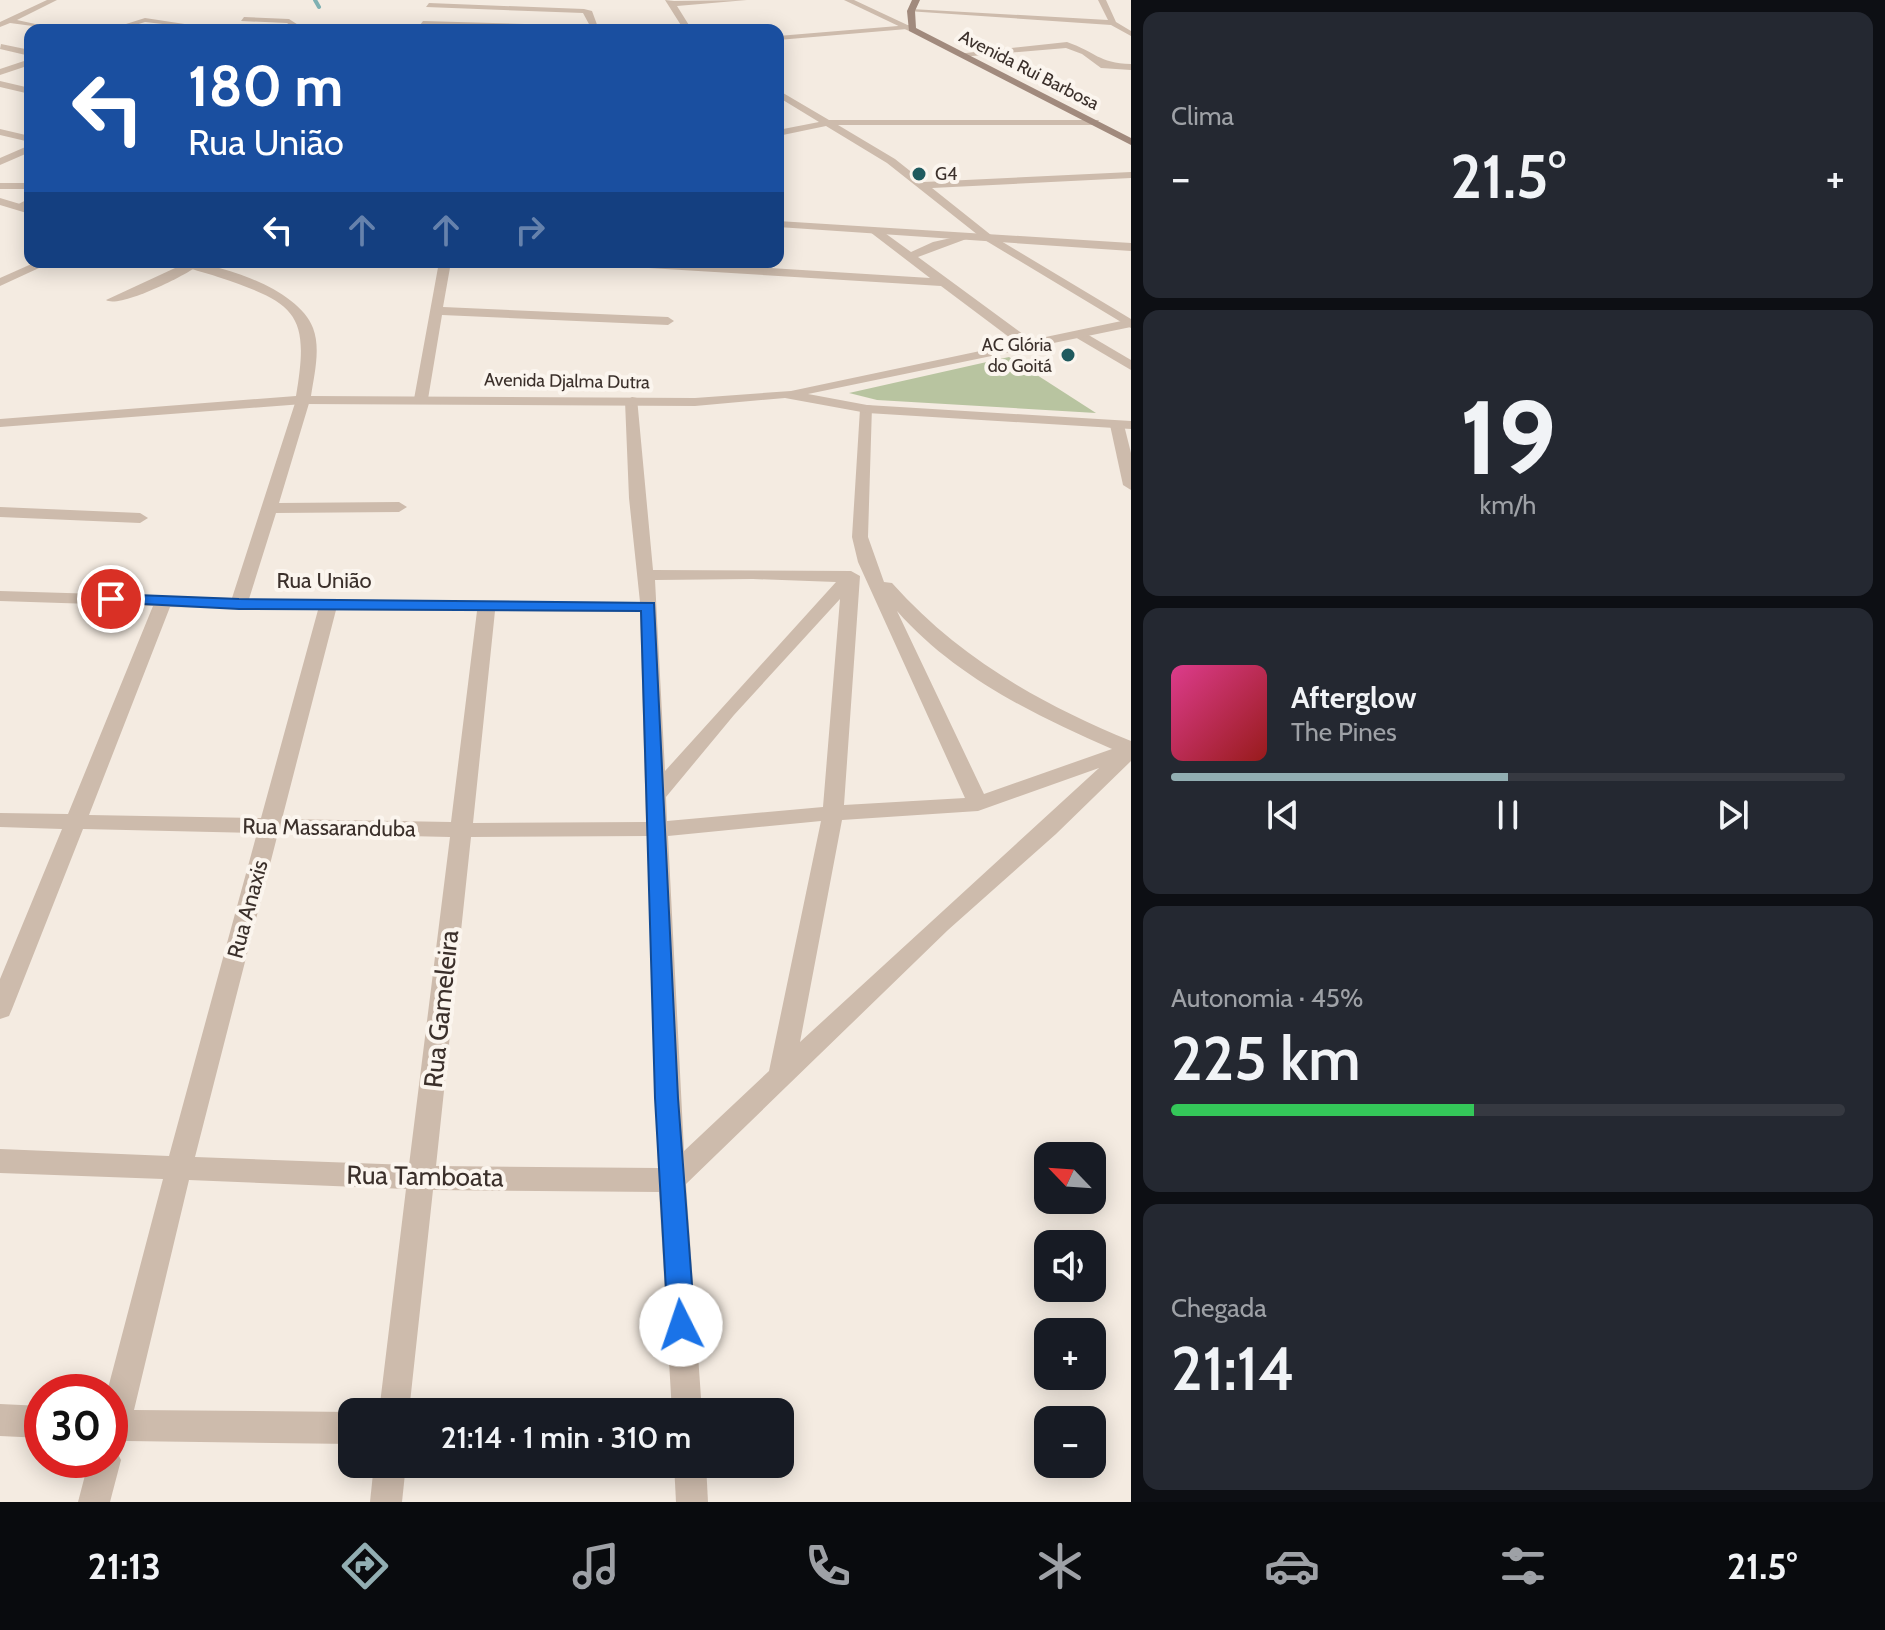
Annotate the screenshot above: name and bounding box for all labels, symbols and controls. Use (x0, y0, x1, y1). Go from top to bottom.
street label: Avenida Rui Barbosa (955, 25, 1103, 115)
text: 180 m (188, 52, 343, 120)
icon: left (56, 56, 160, 160)
text: Clima (1171, 100, 1234, 132)
text: Rua União (188, 120, 344, 164)
text: 21.5° (1450, 140, 1566, 213)
text: − (1171, 151, 1190, 204)
text: + (1826, 151, 1845, 204)
place label: G4 (935, 163, 958, 185)
marker: G4 (910, 165, 928, 183)
icon: left (256, 208, 300, 252)
icon: ahead (340, 208, 384, 252)
icon: ahead (424, 208, 468, 252)
icon: right (508, 208, 552, 252)
place label: AC Glória do Goitá (982, 334, 1052, 377)
marker: AC Glória do Goitá (1059, 346, 1077, 364)
street label: Avenida Djalma Dutra (484, 369, 650, 393)
text: 19 (1460, 374, 1556, 500)
text: km/h (1480, 489, 1536, 521)
pin (77, 565, 145, 633)
street label: Rua União (276, 567, 372, 594)
icon: arrive (89, 577, 133, 621)
text: Afterglow (1291, 679, 1417, 716)
text: The Pines (1291, 716, 1397, 748)
icon: previous (1261, 793, 1305, 837)
icon: pause (1486, 793, 1530, 837)
icon: next (1711, 793, 1755, 837)
street label: Rua Massaranduba (242, 812, 416, 843)
street label: Rua Anaxis (221, 857, 274, 961)
street label: Rua Gameleira (417, 928, 465, 1090)
text: Autonomia · 45% (1171, 982, 1363, 1014)
text: 225 km (1171, 1022, 1361, 1095)
north arrow (1034, 1142, 1106, 1214)
map controls (1034, 1142, 1106, 1478)
street label: Rua Tamboata (346, 1159, 504, 1193)
button: sound (1034, 1230, 1106, 1302)
position arrow (639, 1283, 723, 1367)
text: Chegada (1171, 1292, 1267, 1324)
button: + (1034, 1318, 1106, 1390)
text: 21:14 (1171, 1332, 1294, 1405)
speed limit sign: 30 (24, 1374, 128, 1478)
button: − (1034, 1406, 1106, 1478)
text: 21:14 · 1 min · 310 m (441, 1419, 691, 1456)
icon: directions (337, 1538, 393, 1594)
icon: music (568, 1538, 624, 1594)
icon: phone (800, 1538, 856, 1594)
icon: climate (1032, 1538, 1088, 1594)
icon: car (1264, 1538, 1320, 1594)
icon: filters (1495, 1538, 1551, 1594)
text: 21:13 (88, 1544, 161, 1588)
text: 21.5° (1727, 1544, 1797, 1588)

